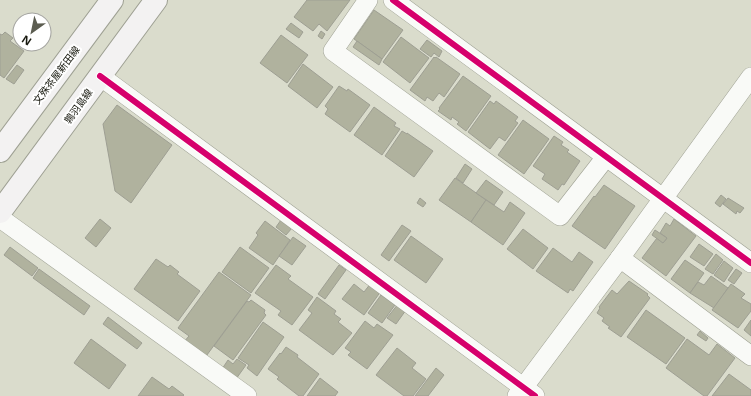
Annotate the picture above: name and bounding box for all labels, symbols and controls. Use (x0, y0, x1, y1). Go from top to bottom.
north arrow (12, 12, 52, 52)
text: N (18, 32, 34, 50)
street label: 文殊茶屋新田線 (29, 43, 83, 107)
street label: 鶉羽島線 (61, 86, 95, 126)

